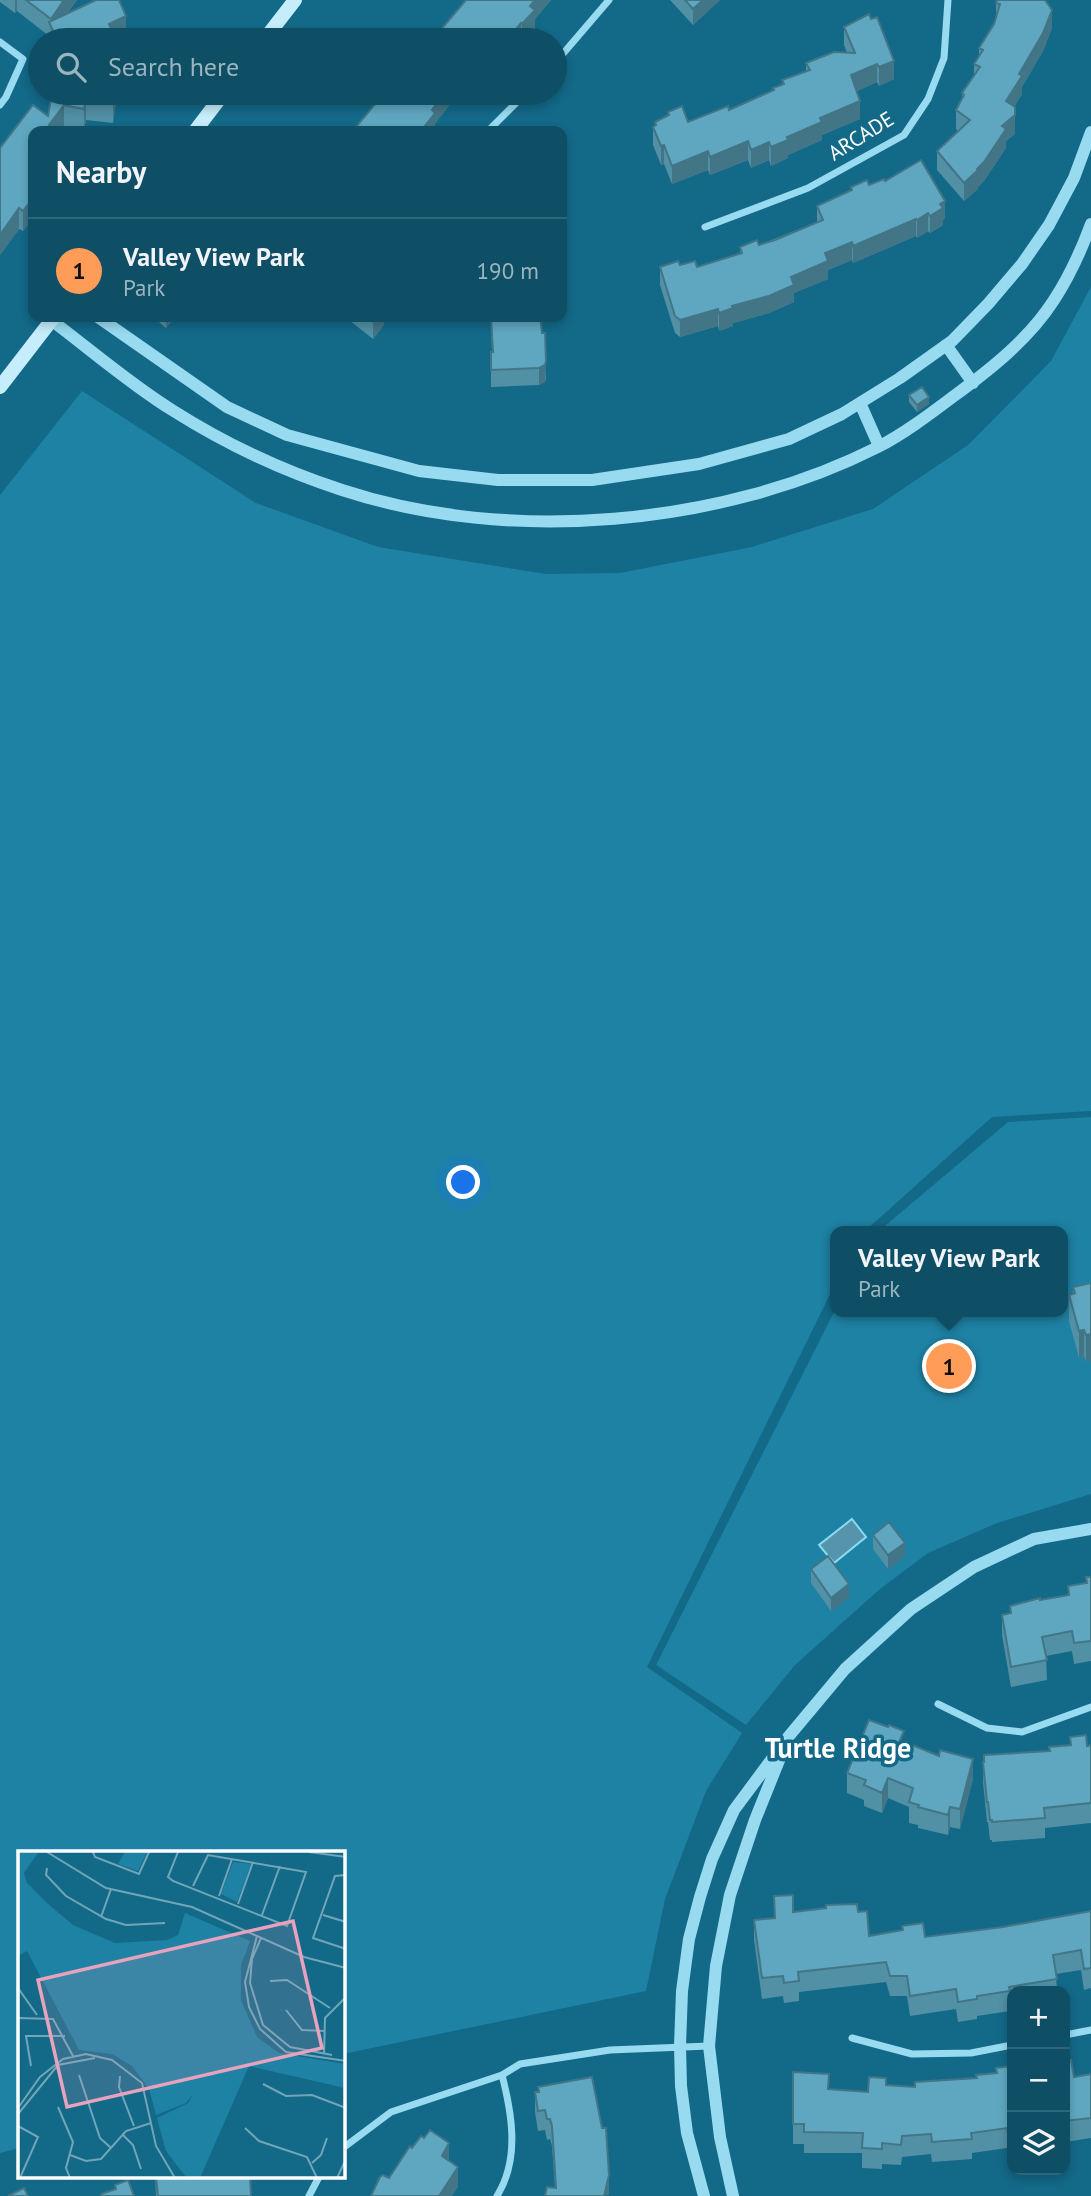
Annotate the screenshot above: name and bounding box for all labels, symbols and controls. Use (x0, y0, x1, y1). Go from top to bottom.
search box (28, 28, 567, 105)
icon: search (52, 48, 90, 86)
text: Search here (108, 50, 239, 83)
street label: ARCADE (823, 105, 899, 166)
text: Nearby (56, 152, 146, 191)
text: Valley View Park (123, 240, 305, 273)
text: 1 (72, 256, 86, 285)
text: 190 m (477, 256, 539, 285)
text: Park (123, 273, 165, 302)
your location (446, 1165, 480, 1199)
popup (830, 1226, 1068, 1317)
text: Valley View Park (858, 1241, 1040, 1274)
text: Park (858, 1274, 900, 1303)
pin: 1 (926, 1340, 972, 1392)
district label: Turtle Ridge (765, 1729, 911, 1766)
inset map (18, 1851, 345, 2178)
map controls (1007, 1986, 1070, 2175)
button: + (1007, 1986, 1070, 2049)
button: − (1007, 2049, 1070, 2112)
button: layers (1007, 2112, 1070, 2175)

